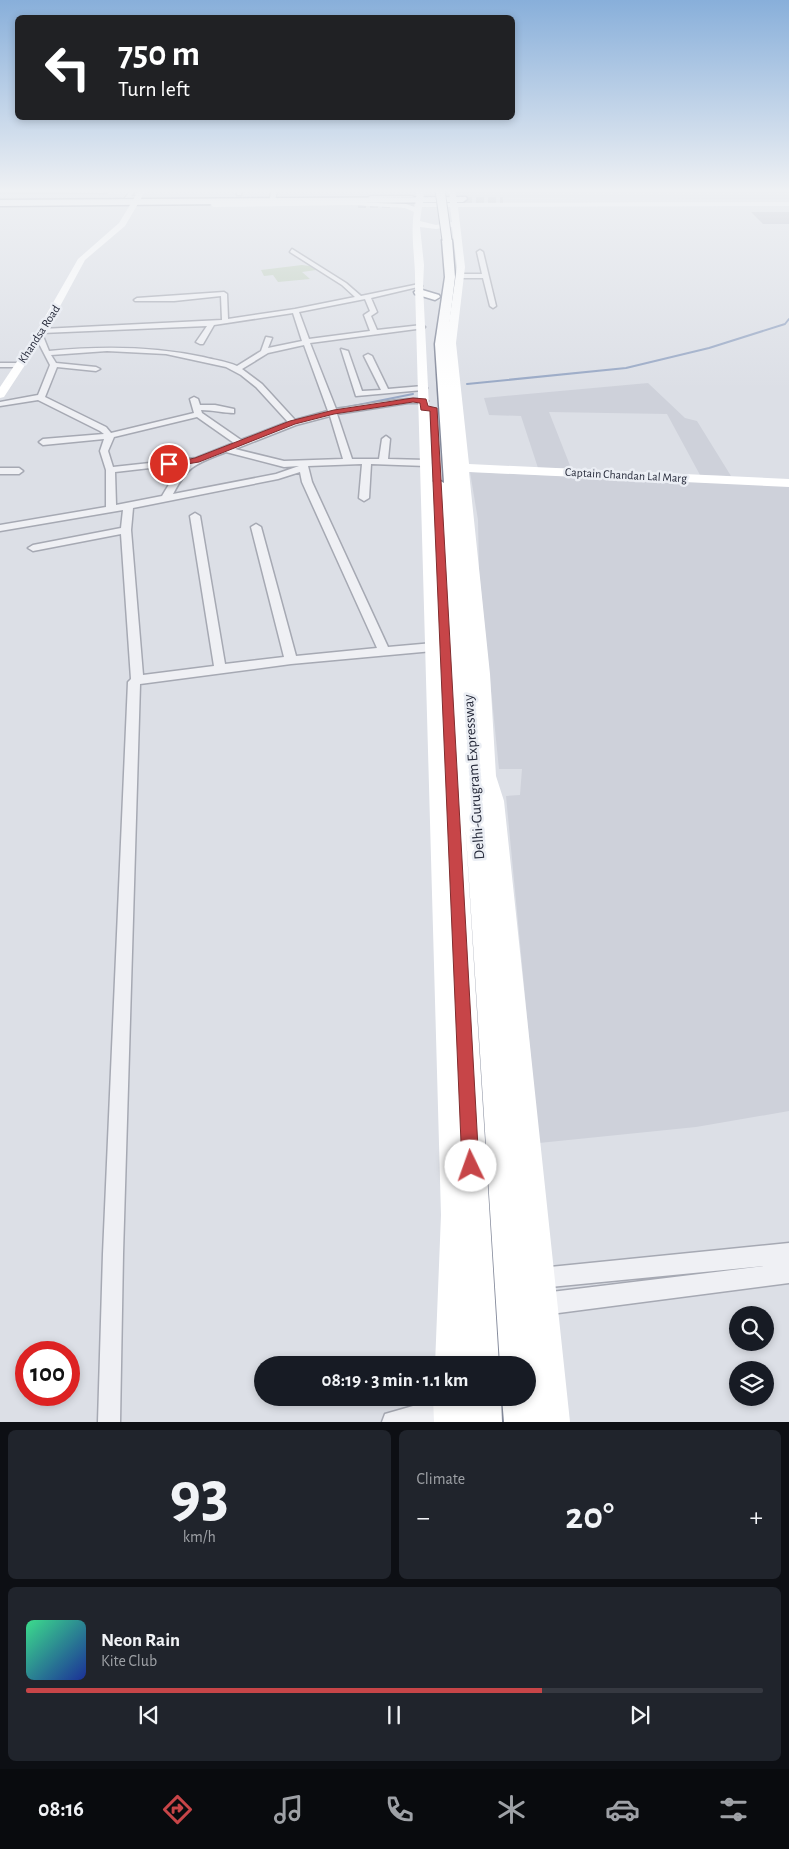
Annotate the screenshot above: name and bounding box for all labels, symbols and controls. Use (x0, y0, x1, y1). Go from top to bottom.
icon: left (35, 35, 100, 100)
text: 750 m (118, 37, 200, 72)
text: Turn left (118, 78, 190, 100)
street label: Khandsa Road (16, 303, 62, 365)
pin (148, 443, 190, 485)
icon: arrive (155, 450, 183, 478)
street label: Captain Chandan Lal Marg (565, 466, 687, 484)
street label: Delhi-Gurugram Expressway (461, 693, 487, 860)
position arrow (444, 1139, 496, 1191)
map controls (729, 1306, 774, 1406)
button: search (729, 1306, 774, 1351)
speed limit sign: 100 (15, 1341, 80, 1406)
button: layers (729, 1361, 774, 1406)
text: 08:19 · 3 min · 1.1 km (322, 1371, 468, 1390)
text: 93 (170, 1463, 229, 1528)
text: Climate (417, 1471, 465, 1487)
text: 20° (565, 1498, 614, 1536)
text: − (417, 1504, 430, 1532)
text: + (750, 1504, 763, 1532)
text: km/h (183, 1529, 216, 1545)
text: Neon Rain (101, 1631, 180, 1650)
text: Kite Club (101, 1653, 157, 1669)
icon: previous (135, 1701, 163, 1729)
icon: pause (380, 1701, 408, 1729)
icon: next (626, 1701, 654, 1729)
icon: directions (160, 1792, 195, 1827)
icon: music (271, 1792, 306, 1827)
icon: phone (382, 1792, 417, 1827)
icon: climate (494, 1792, 529, 1827)
icon: car (605, 1792, 640, 1827)
icon: filters (716, 1792, 751, 1827)
text: 08:16 (38, 1798, 84, 1820)

